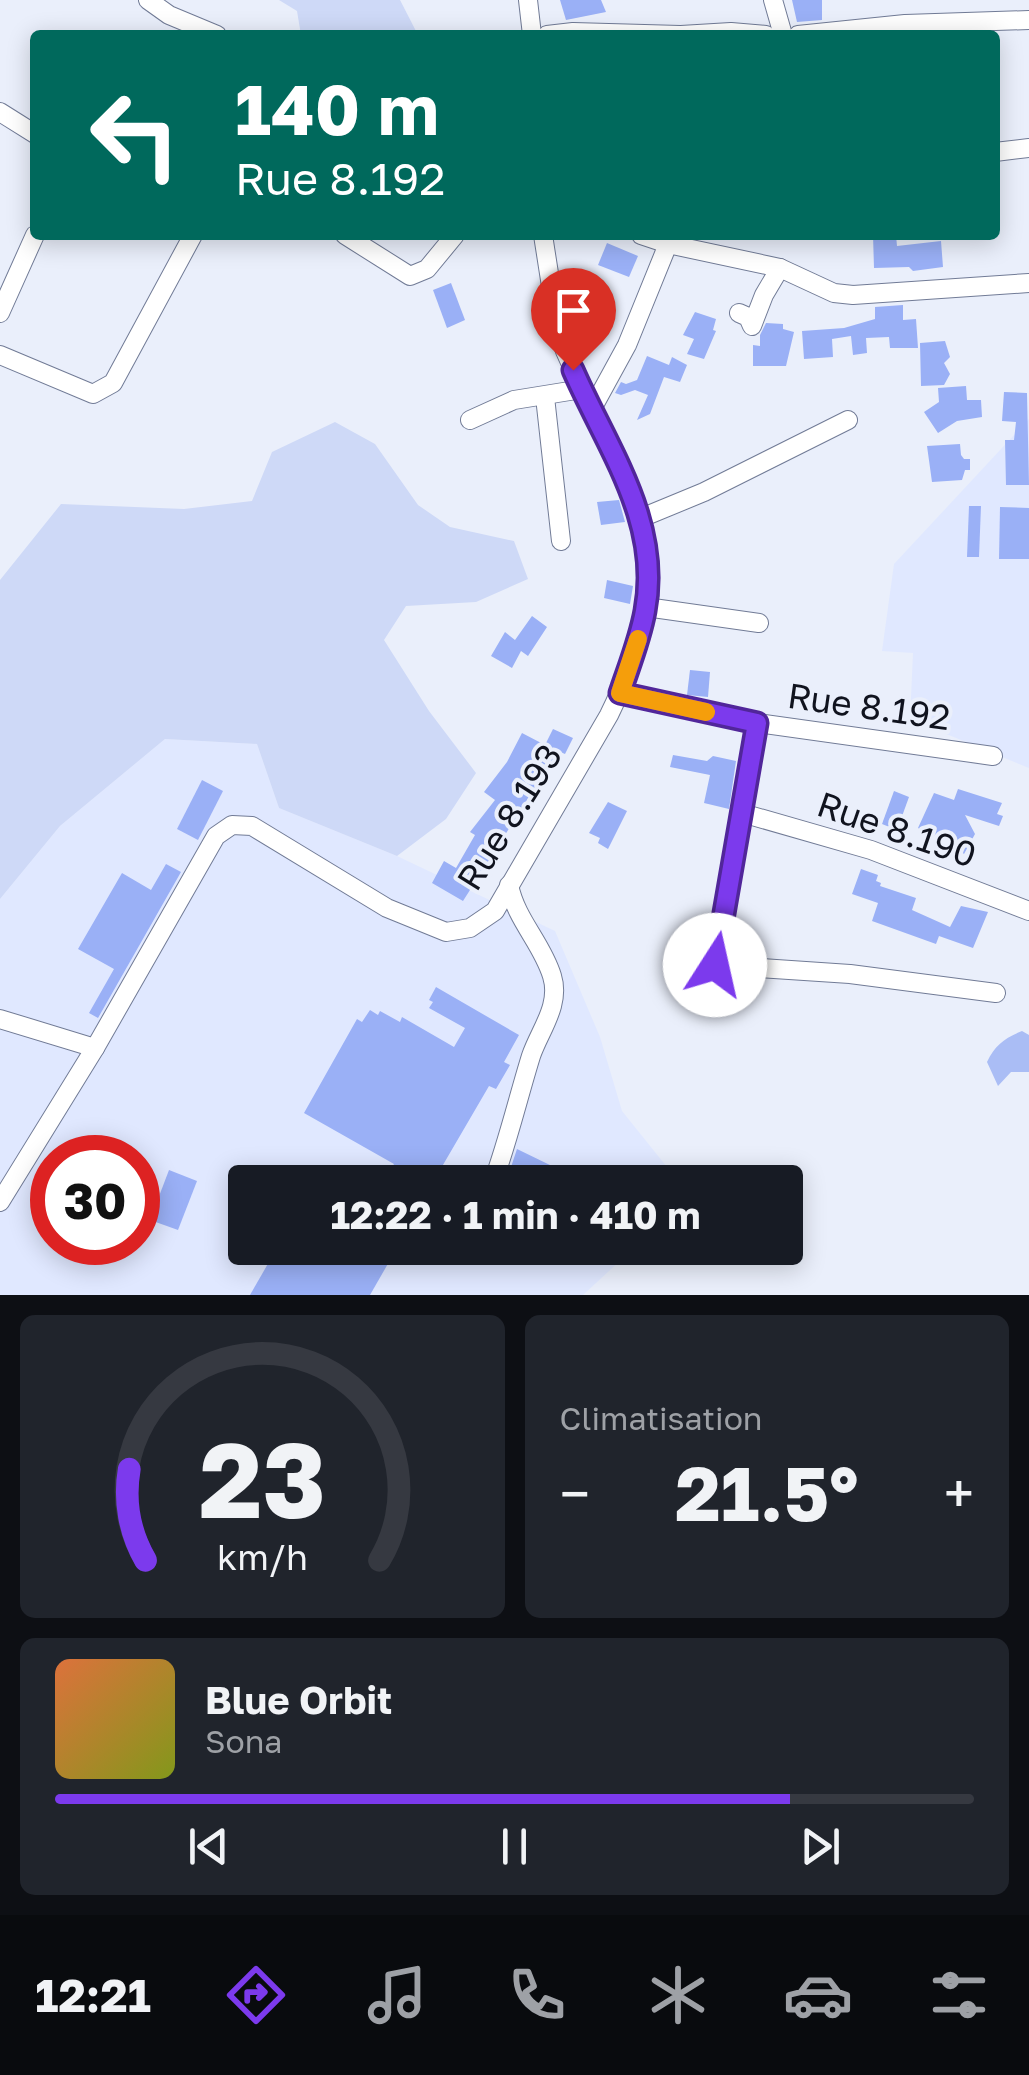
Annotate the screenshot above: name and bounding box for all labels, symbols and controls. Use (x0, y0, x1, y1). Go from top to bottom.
text: 140 m (235, 66, 439, 150)
icon: left (70, 70, 200, 200)
text: Rue 8.192 (235, 151, 445, 205)
pin (531, 268, 616, 371)
icon: arrive (546, 283, 601, 338)
street label: Rue 8.192 (785, 674, 953, 738)
street label: Rue 8.193 (448, 736, 570, 898)
street label: Rue 8.190 (812, 782, 982, 876)
position arrow (663, 913, 767, 1017)
speed limit sign: 30 (30, 1135, 160, 1265)
text: 12:22 · 1 min · 410 m (330, 1192, 701, 1237)
text: Climatisation (560, 1399, 763, 1437)
text: 23 (199, 1416, 326, 1541)
text: 21.5° (675, 1447, 858, 1538)
text: − (560, 1460, 590, 1526)
text: + (944, 1460, 974, 1526)
text: km/h (217, 1535, 308, 1578)
text: Blue Orbit (205, 1677, 392, 1722)
text: Sona (205, 1722, 282, 1760)
icon: previous (181, 1819, 236, 1874)
icon: pause (487, 1819, 542, 1874)
icon: next (793, 1819, 848, 1874)
icon: directions (221, 1960, 291, 2030)
icon: music (362, 1960, 432, 2030)
icon: phone (502, 1960, 572, 2030)
icon: climate (643, 1960, 713, 2030)
icon: car (783, 1960, 853, 2030)
icon: filters (924, 1960, 994, 2030)
text: 12:21 (35, 1968, 151, 2022)

